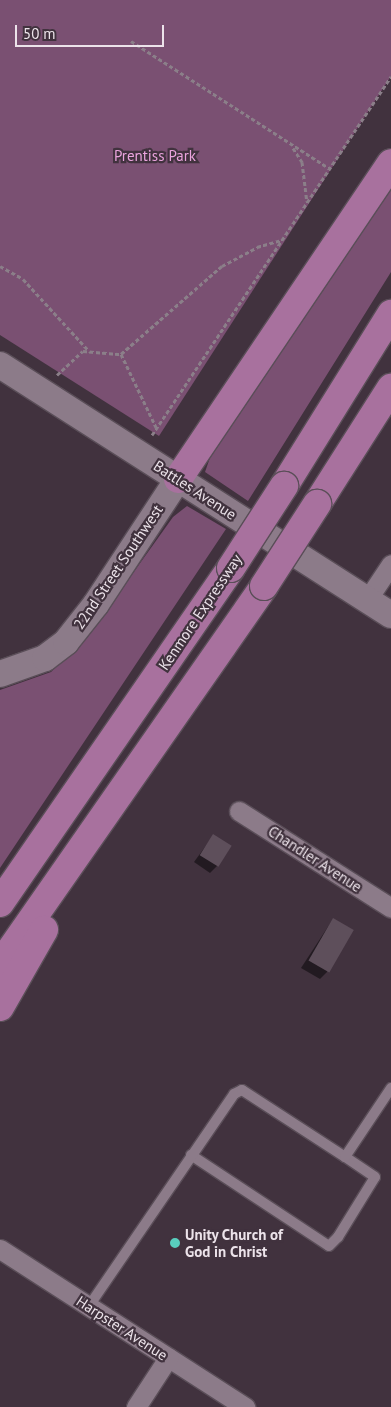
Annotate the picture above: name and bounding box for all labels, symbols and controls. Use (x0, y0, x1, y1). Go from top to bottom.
scale bar (18, 15, 166, 47)
text: 50 m (23, 24, 56, 43)
park label: Prentiss Park (114, 147, 196, 165)
street label: Battles Avenue (150, 456, 240, 524)
street label: 22nd Street Southwest (70, 501, 166, 633)
street label: Kenmore Expressway (155, 551, 245, 673)
street label: Chandler Avenue (265, 822, 365, 896)
place label: Unity Church of God in Christ (185, 1225, 284, 1260)
marker: Unity Church of God in Christ (169, 1237, 181, 1249)
street label: Harpster Avenue (73, 1292, 171, 1364)

